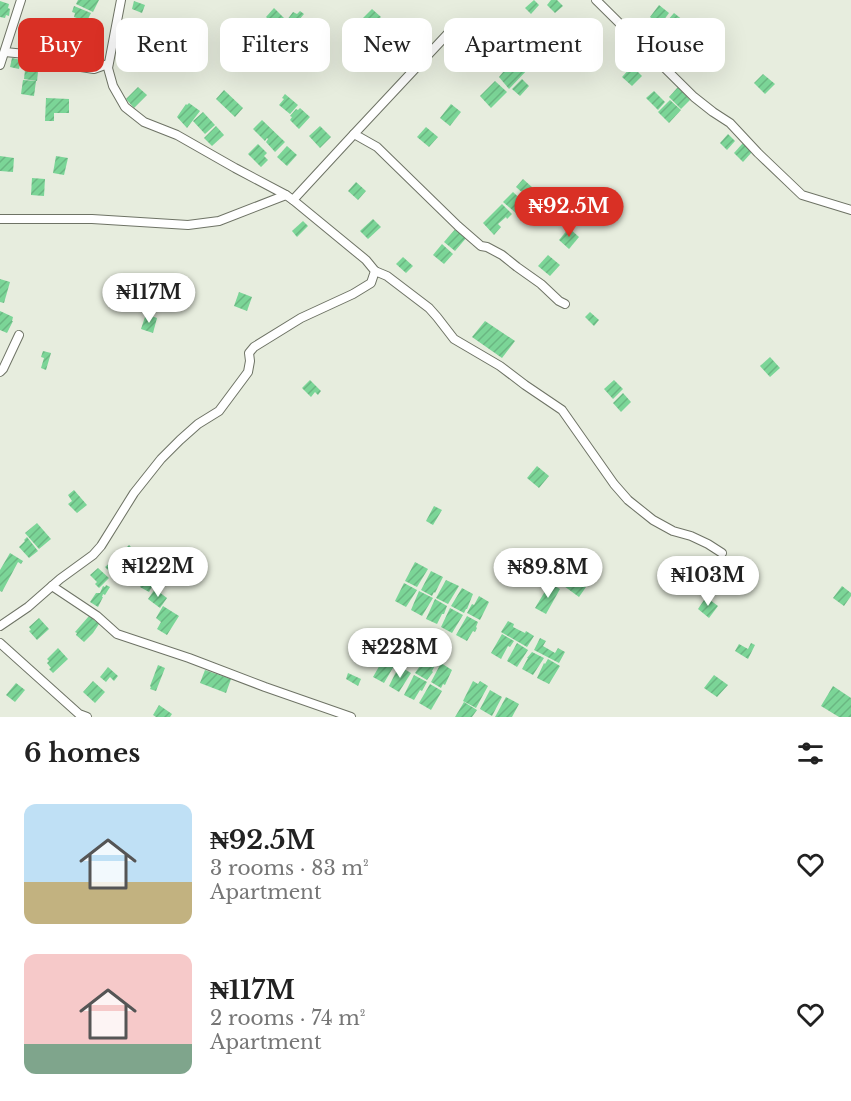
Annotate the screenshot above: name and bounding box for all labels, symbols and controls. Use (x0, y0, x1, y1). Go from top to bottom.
chip: Buy (18, 18, 104, 72)
chip: Rent (116, 18, 208, 72)
chip: Filters (220, 18, 330, 72)
chip: New (342, 18, 432, 72)
chip: Apartment (444, 18, 603, 72)
chip: House (615, 18, 725, 72)
pin: ₦92.5M (520, 187, 618, 238)
text: ₦92.5M (529, 194, 609, 218)
pin: ₦117M (107, 273, 191, 324)
text: ₦117M (116, 280, 182, 304)
pin: ₦122M (116, 547, 200, 598)
pin: ₦89.8M (499, 548, 597, 599)
text: ₦122M (122, 554, 194, 578)
text: ₦89.8M (508, 555, 588, 579)
pin: ₦103M (666, 556, 750, 607)
text: ₦103M (671, 563, 745, 587)
pin: ₦228M (358, 628, 442, 679)
text: ₦228M (362, 635, 438, 659)
text: 6 homes (24, 737, 140, 769)
icon: filters (794, 737, 827, 770)
text: ₦92.5M (210, 824, 315, 856)
icon: home (72, 828, 144, 900)
icon: heart (794, 848, 827, 881)
text: 3 rooms · 83 m² (210, 856, 369, 880)
text: Apartment (210, 880, 321, 904)
text: ₦117M (210, 974, 295, 1006)
icon: home (72, 978, 144, 1050)
icon: heart (794, 998, 827, 1031)
text: 2 rooms · 74 m² (210, 1006, 366, 1030)
text: Apartment (210, 1030, 321, 1054)

